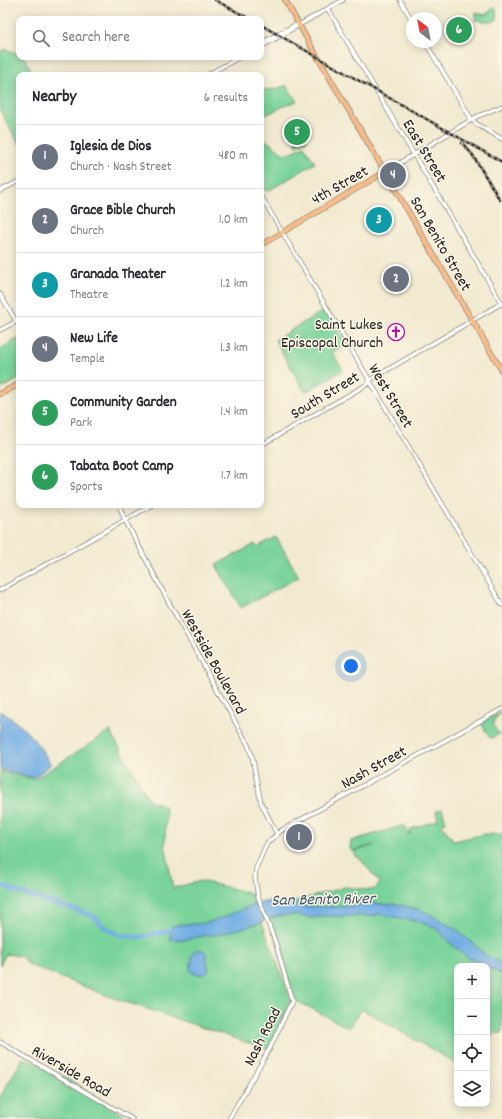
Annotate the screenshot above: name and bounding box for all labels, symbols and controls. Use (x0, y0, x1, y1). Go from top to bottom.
north arrow (406, 12, 442, 48)
pin: 6 (446, 15, 472, 45)
search box (16, 16, 264, 60)
icon: search (30, 27, 52, 49)
text: Search here (62, 27, 130, 49)
text: Nearby (32, 86, 76, 110)
text: 6 results (204, 89, 248, 108)
street label: East Street (396, 115, 452, 187)
pin: 5 (284, 117, 310, 147)
text: Iglesia de Dios (70, 136, 151, 158)
text: 1 (44, 147, 46, 166)
text: 480 m (218, 147, 248, 166)
text: Church · Nash Street (70, 158, 171, 177)
pin: 4 (380, 160, 406, 190)
street label: 4th Street (307, 161, 373, 212)
street label: San Benito Street (403, 193, 476, 296)
text: Grace Bible Church (70, 200, 175, 222)
pin: 3 (366, 205, 392, 235)
text: 2 (42, 211, 48, 230)
text: 1.0 km (219, 211, 248, 230)
text: Church (70, 222, 104, 241)
text: Granada Theater (70, 264, 166, 286)
pin: 2 (383, 264, 409, 294)
text: 3 (42, 275, 48, 294)
text: 1.2 km (220, 275, 248, 294)
text: Theatre (70, 286, 108, 305)
place label: Saint Lukes Episcopal Church (281, 314, 383, 355)
church icon: Saint Lukes Episcopal Church (386, 322, 406, 342)
text: New Life (70, 328, 118, 350)
text: 4 (42, 339, 48, 358)
text: 1.3 km (220, 339, 248, 358)
text: Temple (70, 350, 105, 369)
street label: West Street (362, 360, 418, 433)
street label: South Street (286, 366, 364, 426)
text: Community Garden (70, 392, 177, 414)
text: 5 (42, 403, 48, 422)
text: 1.4 km (220, 403, 248, 422)
text: Park (70, 414, 92, 433)
text: Tabata Boot Camp (70, 456, 174, 478)
text: 6 (42, 467, 48, 486)
text: 1.7 km (221, 467, 248, 486)
text: Sports (70, 478, 103, 497)
street label: Westside Boulevard (174, 606, 251, 719)
your location (341, 656, 361, 676)
street label: Nash Street (337, 741, 411, 796)
pin: 1 (286, 822, 312, 852)
water label: San Benito River (271, 888, 377, 914)
map controls (454, 963, 490, 1107)
button: + (454, 963, 490, 999)
button: − (454, 999, 490, 1035)
street label: Nash Road (239, 1004, 288, 1070)
button: locate (454, 1035, 490, 1071)
street label: Riverside Road (27, 1040, 115, 1104)
button: layers (454, 1071, 490, 1107)

